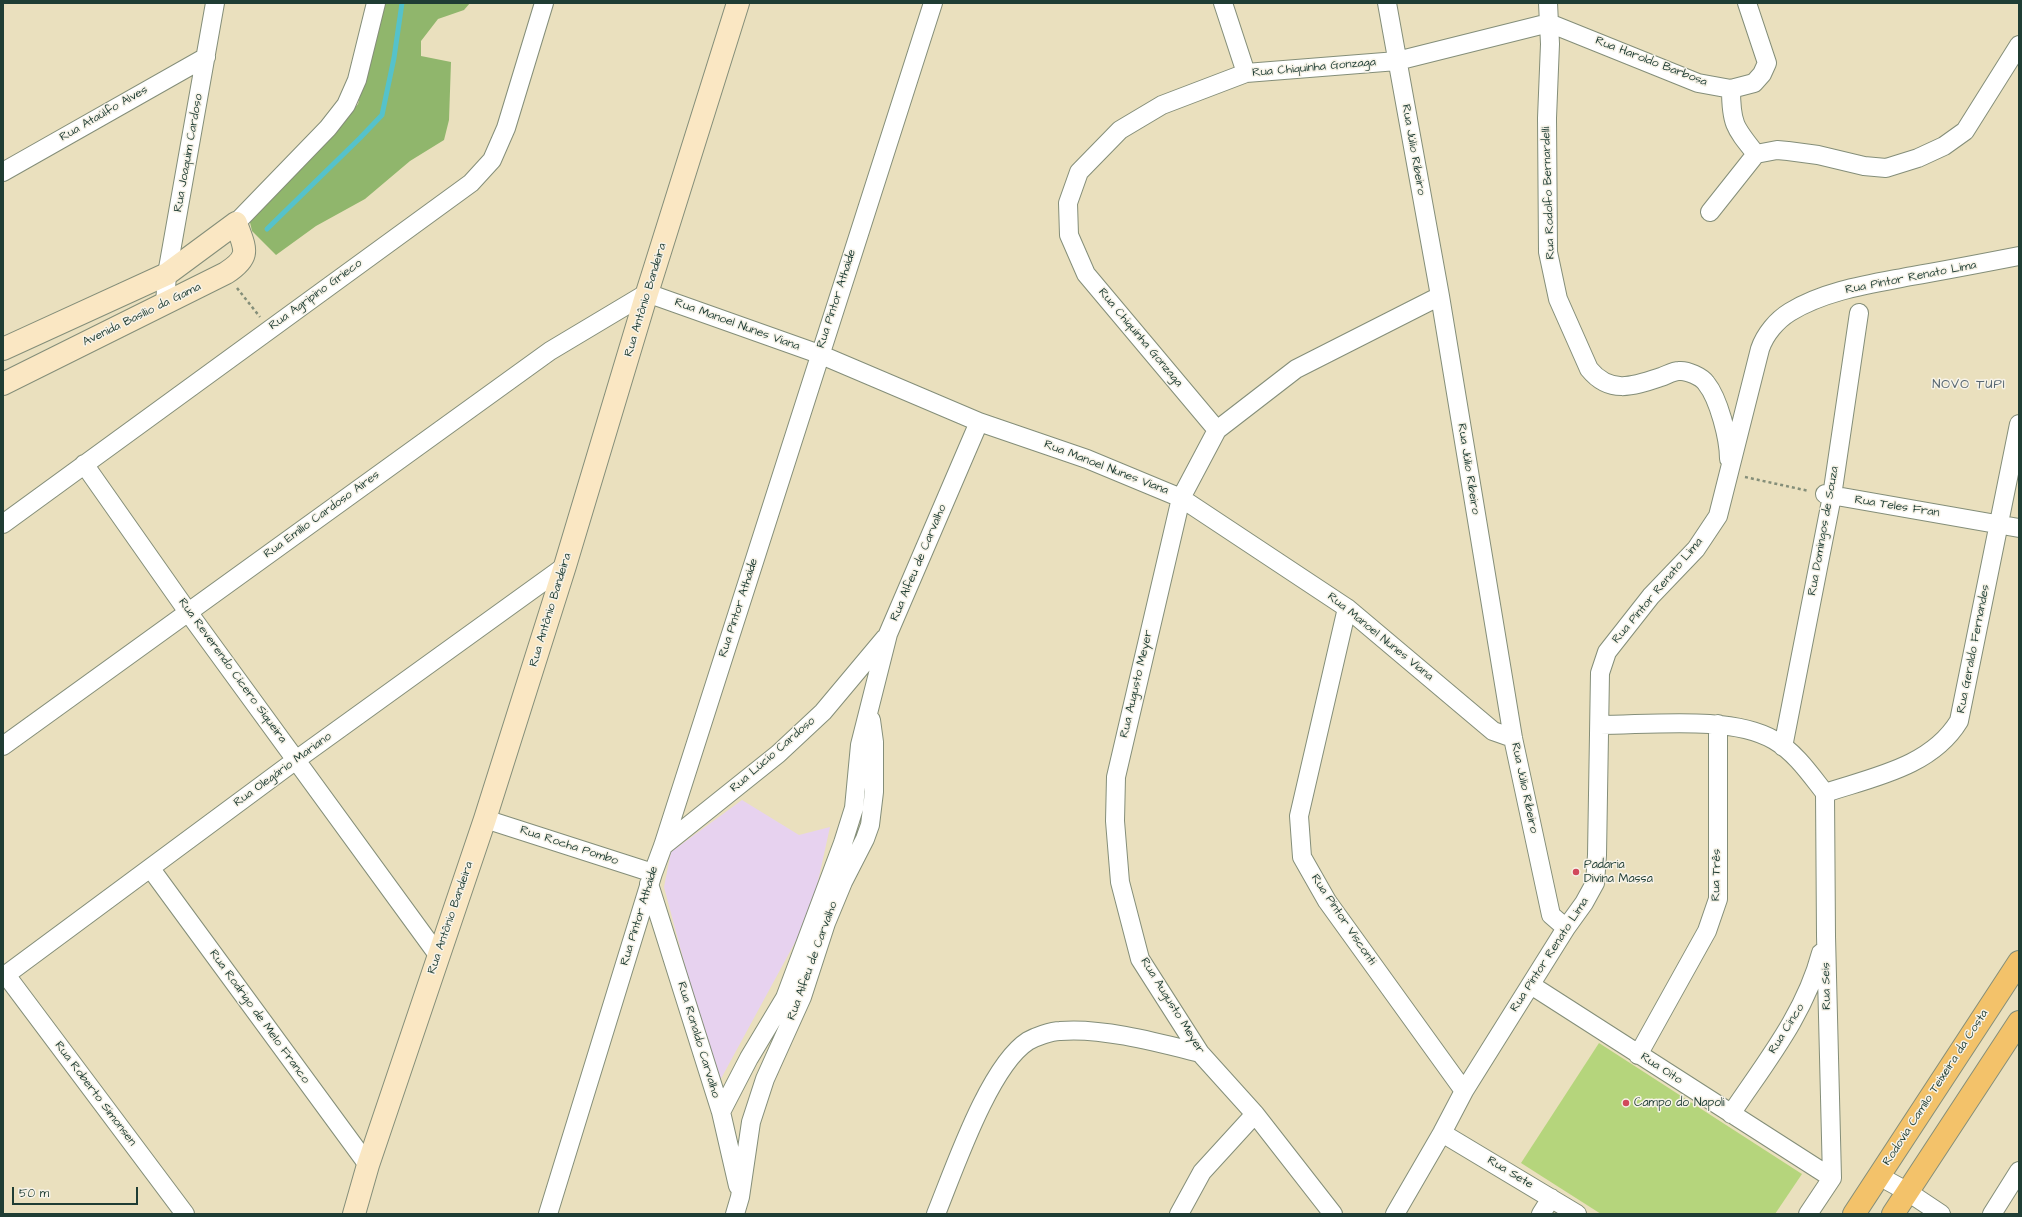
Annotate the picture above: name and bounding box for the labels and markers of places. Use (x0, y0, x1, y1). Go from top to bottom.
place label: Padaria Divina Massa (1584, 858, 1653, 886)
marker: Padaria Divina Massa (1571, 867, 1581, 877)
place label: Campo do Napoli (1634, 1096, 1725, 1110)
marker: Campo do Napoli (1621, 1098, 1631, 1108)

